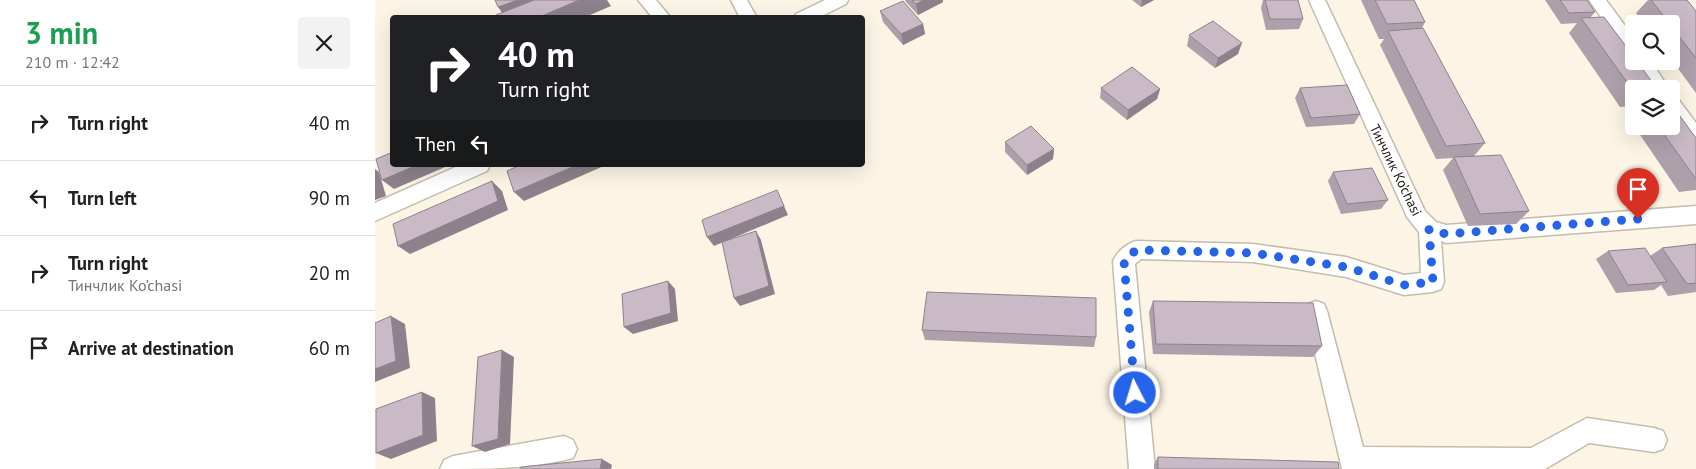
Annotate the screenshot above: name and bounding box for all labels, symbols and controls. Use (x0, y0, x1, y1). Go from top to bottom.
text: 3 min (25, 13, 98, 52)
map controls (1625, 15, 1680, 135)
button: search (1625, 15, 1680, 70)
button: close (298, 17, 350, 69)
text: 40 m (498, 31, 575, 77)
icon: right (415, 35, 480, 100)
text: 210 m · 12:42 (25, 52, 120, 72)
text: Turn right (498, 75, 590, 103)
button: layers (1625, 80, 1680, 135)
icon: right (25, 109, 53, 137)
text: Turn right (68, 111, 148, 135)
text: 40 m (309, 111, 350, 135)
street label: Тинчлик Ko’chasi (1366, 121, 1426, 219)
icon: left (466, 130, 494, 158)
text: Then (415, 132, 456, 156)
pin (1617, 168, 1659, 219)
icon: arrive (1624, 175, 1652, 203)
icon: left (25, 184, 53, 212)
text: Turn left (68, 186, 137, 210)
text: 90 m (309, 186, 350, 210)
text: Turn right (68, 251, 148, 275)
icon: right (25, 259, 53, 287)
text: 20 m (309, 261, 350, 285)
text: Тинчлик Ko’chasi (68, 275, 182, 295)
icon: arrive (25, 334, 53, 362)
text: Arrive at destination (68, 336, 234, 360)
text: 60 m (309, 336, 350, 360)
position arrow (1108, 366, 1160, 418)

